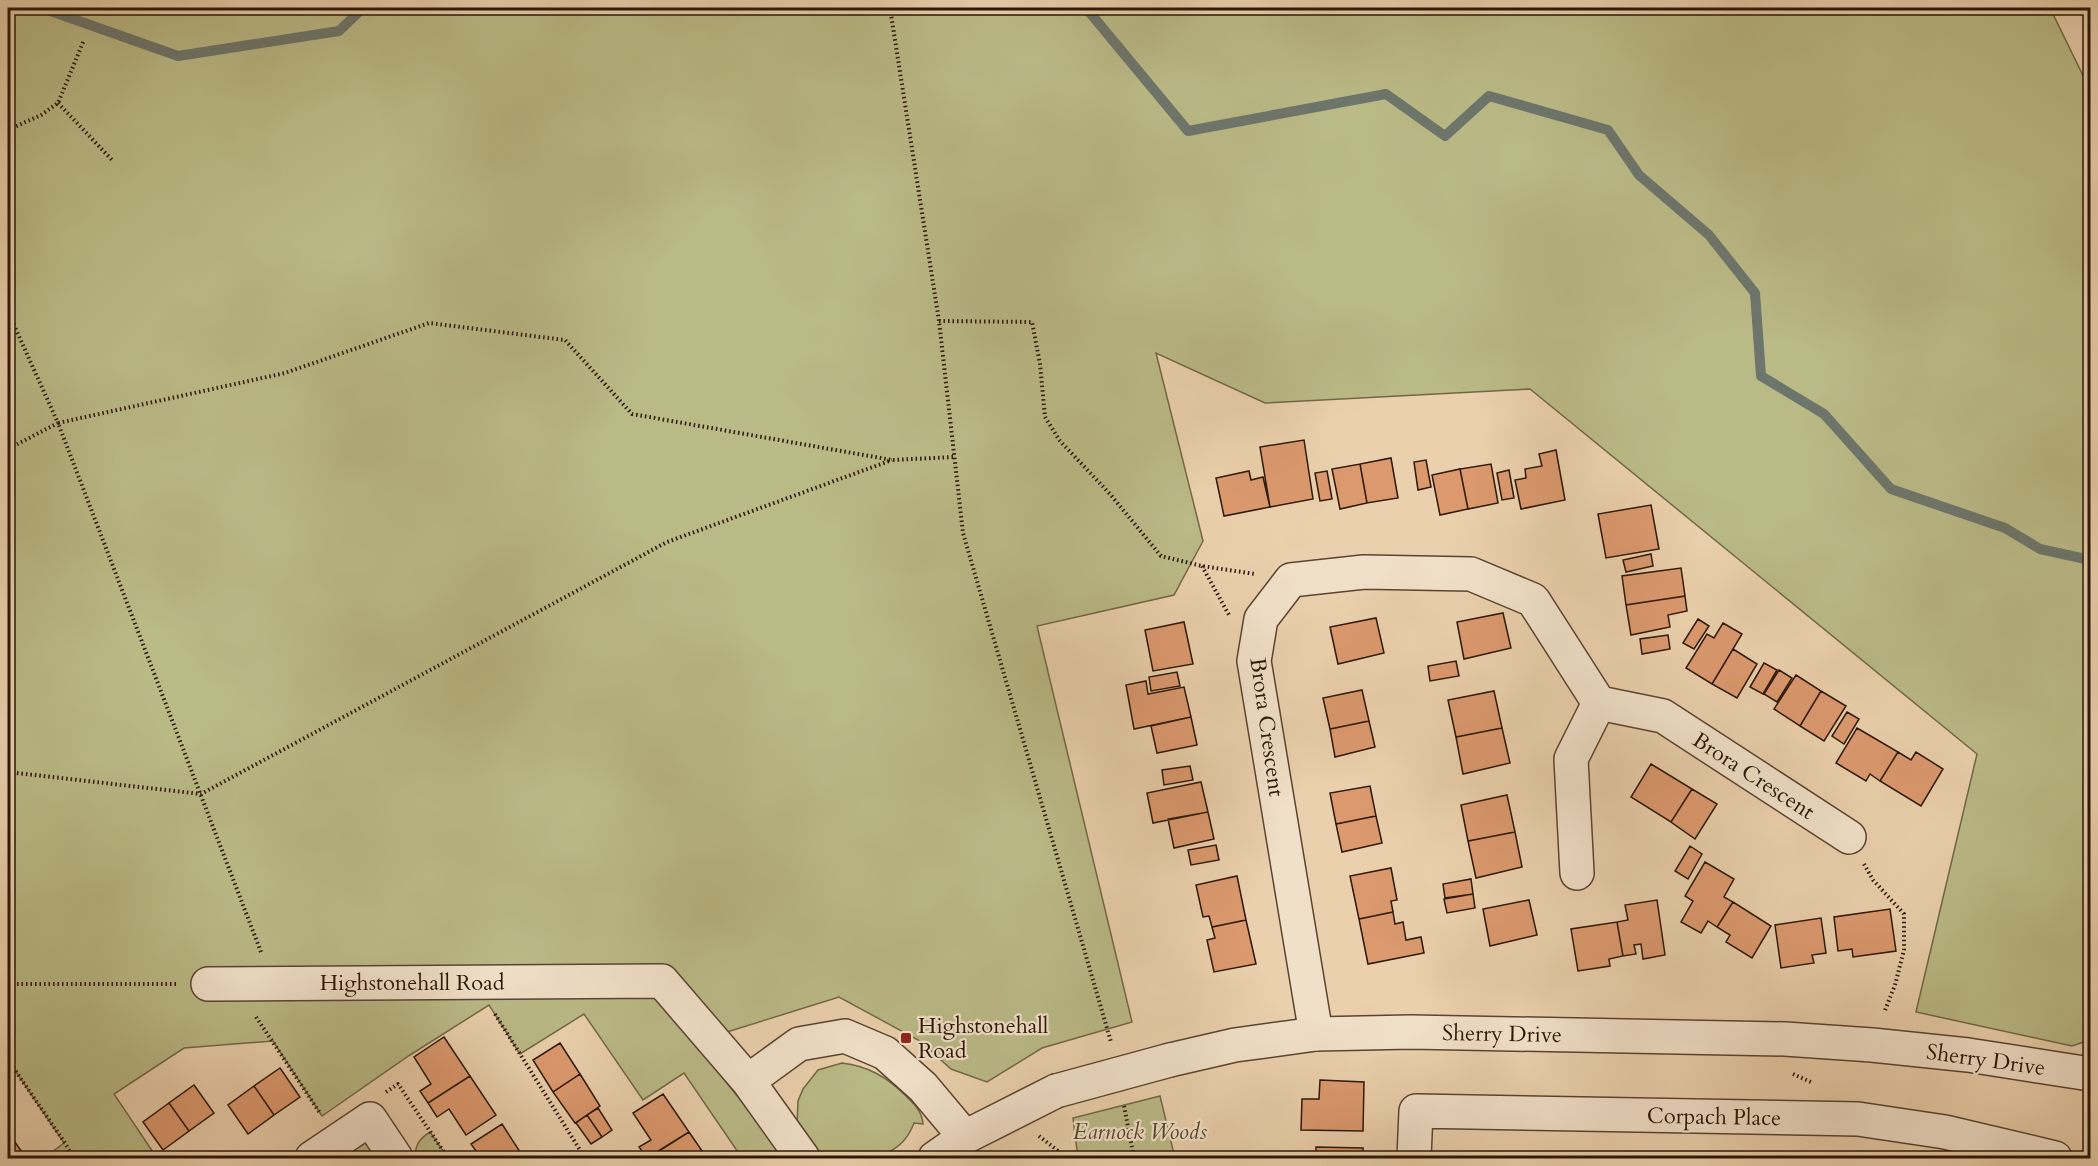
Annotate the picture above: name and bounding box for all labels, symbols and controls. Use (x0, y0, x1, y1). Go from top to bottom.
street label: Brora Crescent (1242, 656, 1292, 799)
street label: Brora Crescent (1687, 725, 1820, 827)
street label: Highstonehall Road (320, 968, 505, 998)
place label: Highstonehall Road (918, 1011, 1049, 1066)
street label: Sherry Drive (1442, 1018, 1562, 1050)
marker: Highstonehall Road (899, 1031, 913, 1045)
street label: Sherry Drive (1924, 1037, 2047, 1083)
street label: Corpach Place (1647, 1101, 1781, 1133)
park label: Earnock Woods (1073, 1117, 1207, 1147)

